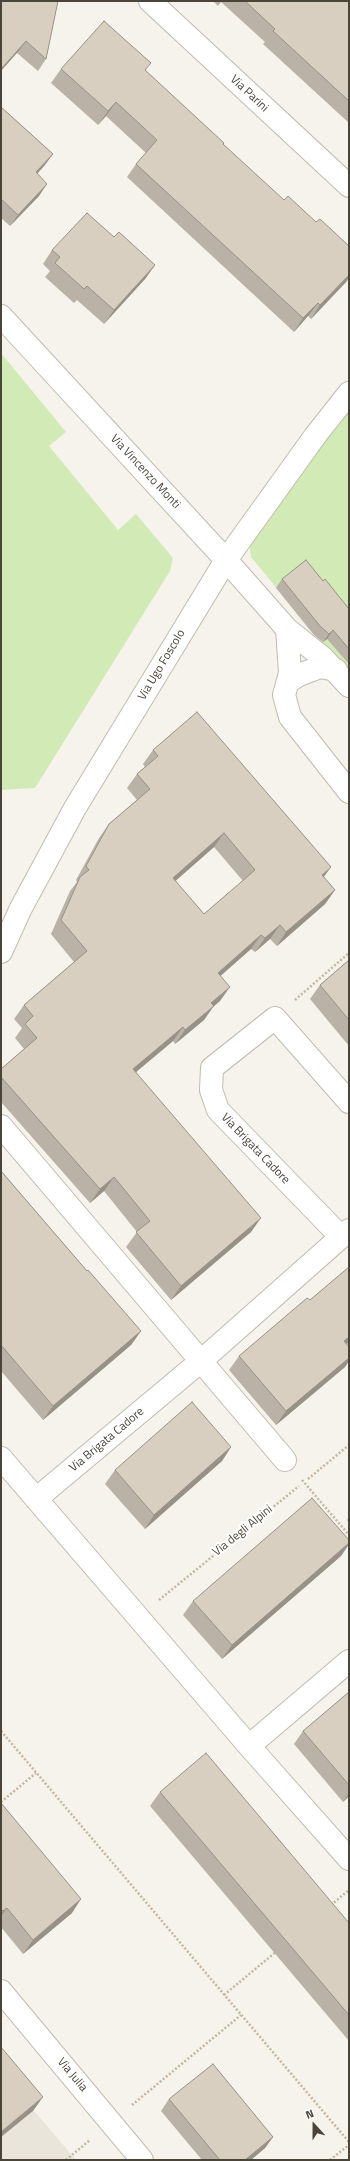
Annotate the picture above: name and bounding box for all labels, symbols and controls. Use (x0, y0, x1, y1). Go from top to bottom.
street label: Via Parini (227, 73, 271, 115)
street label: Via Vincenzo Monti (107, 432, 183, 512)
street label: Via Ugo Foscolo (135, 627, 189, 703)
street label: Via Brigata Cadore (218, 1111, 292, 1187)
street label: Via Brigata Cadore (67, 1405, 147, 1475)
street label: Via degli Alpini (210, 1502, 276, 1560)
street label: Via Julia (54, 2055, 90, 2095)
north arrow (294, 2105, 334, 2145)
text: N (303, 2105, 316, 2123)

